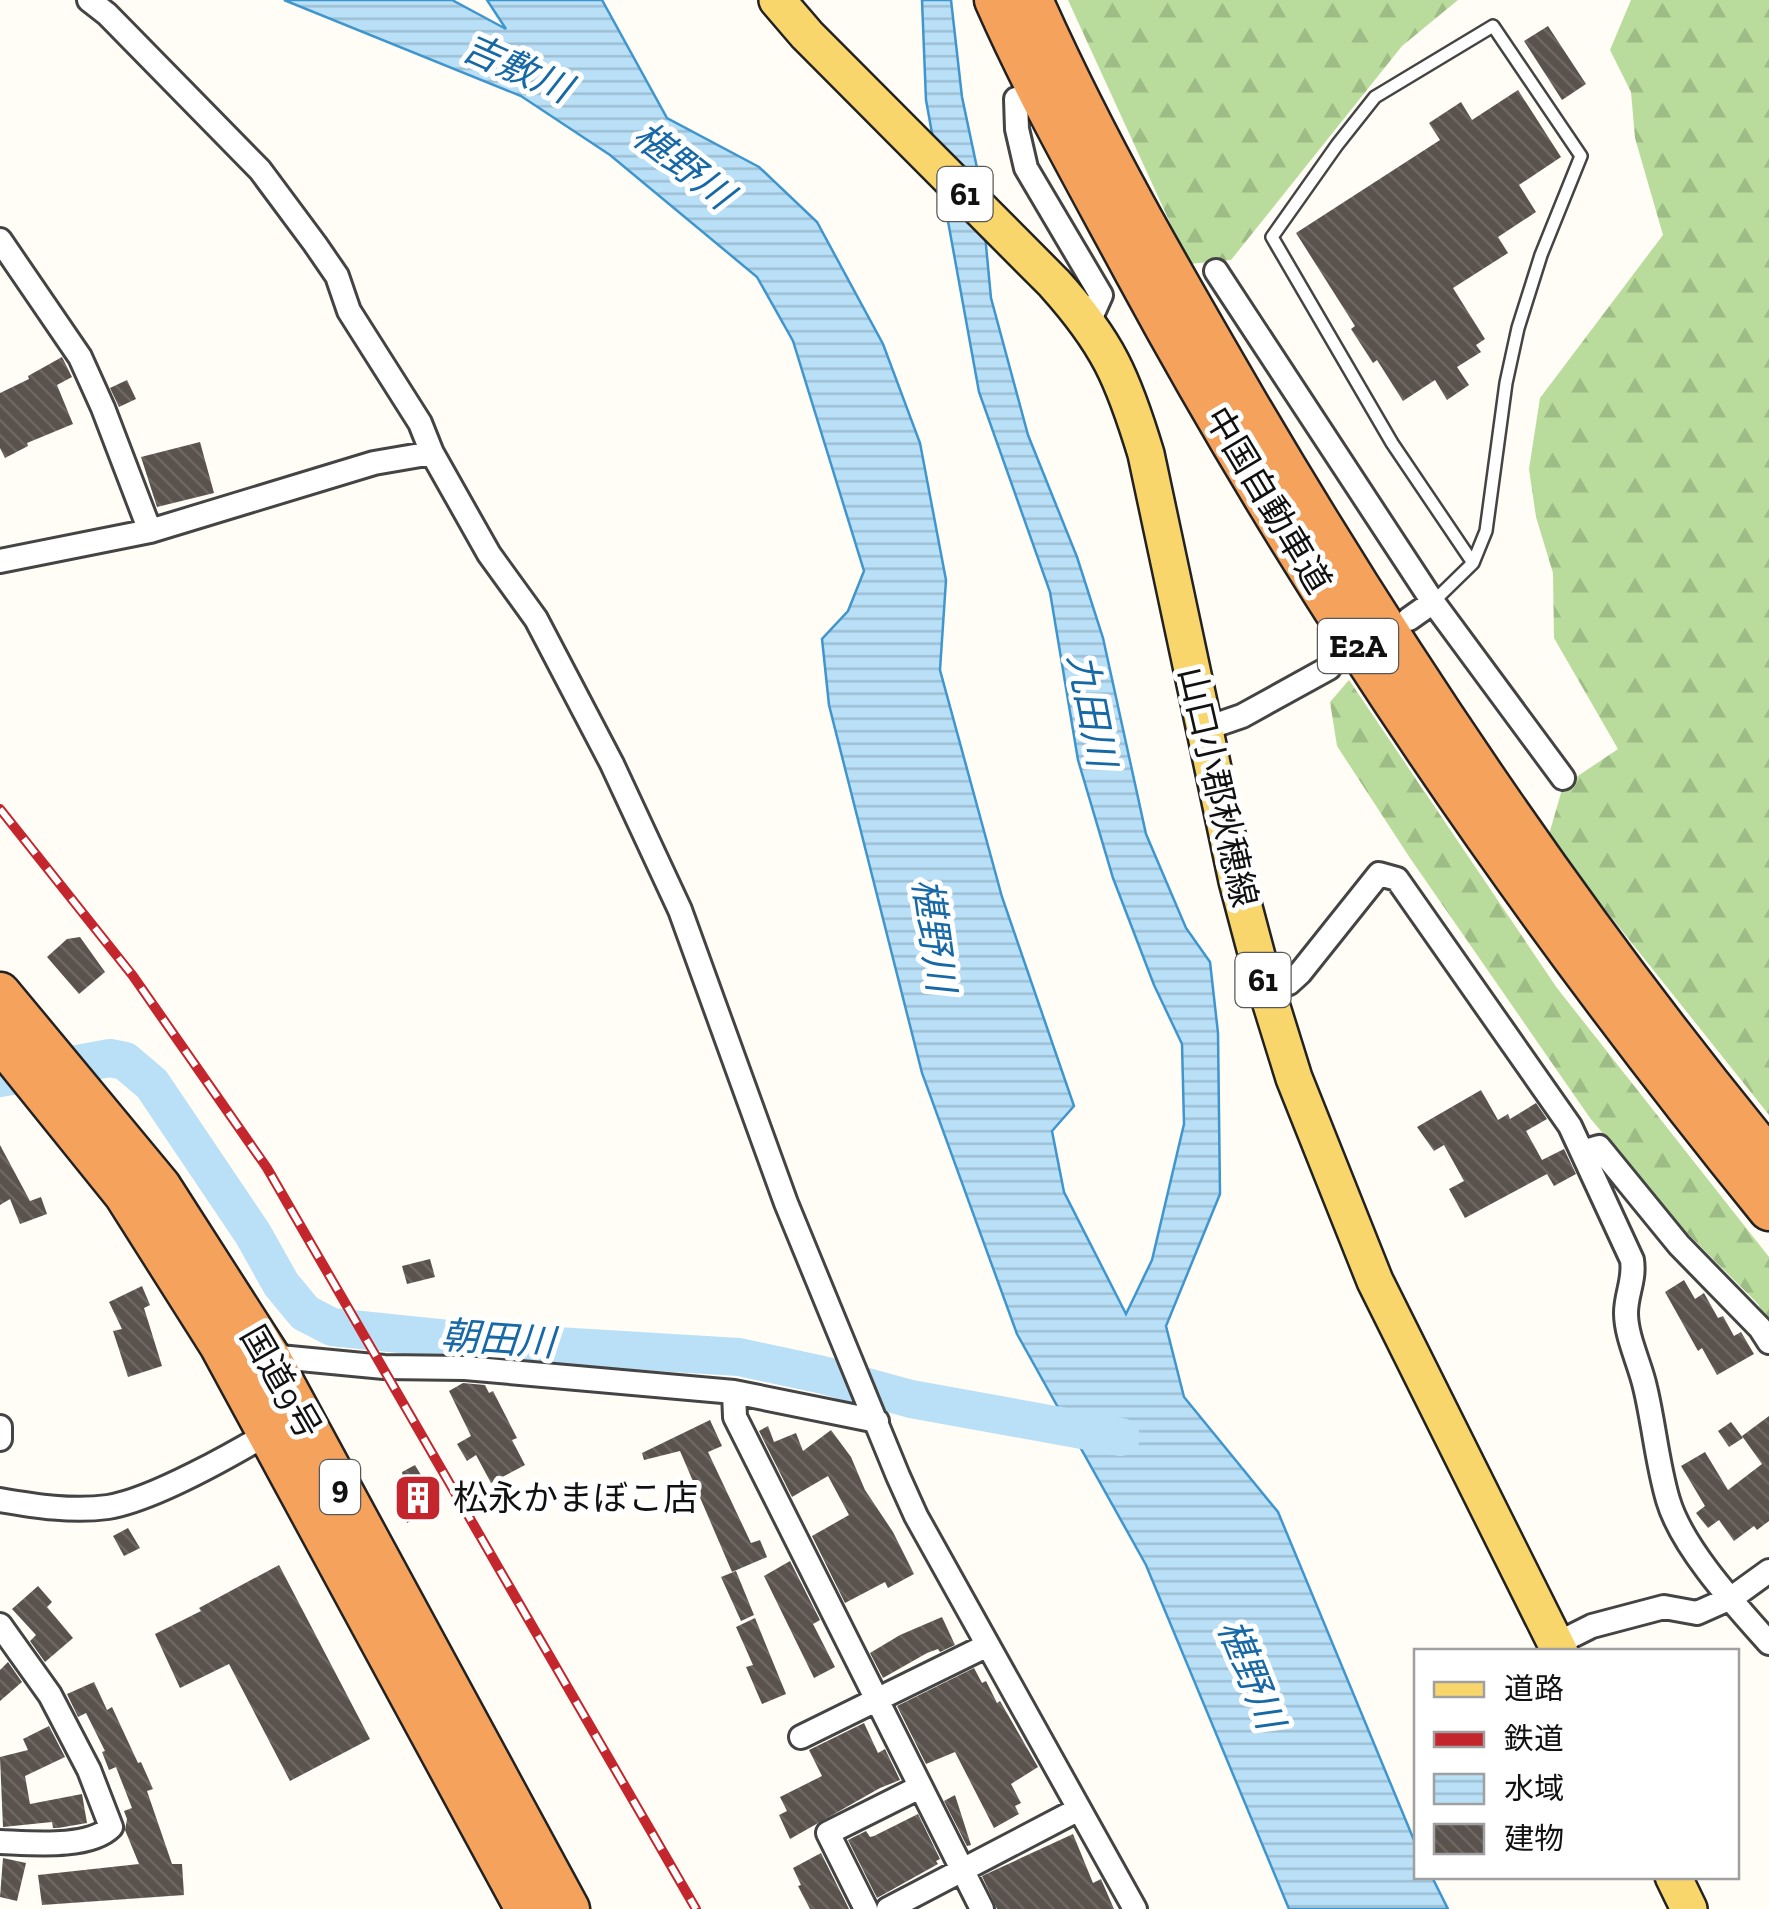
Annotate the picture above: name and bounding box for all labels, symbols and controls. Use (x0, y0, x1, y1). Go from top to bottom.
water label: 吉敷川 (456, 24, 582, 114)
water label: 椹野川 (624, 112, 745, 221)
road number: 61 (938, 167, 992, 221)
street label: 中国自動車道 (1196, 399, 1340, 601)
road number: E2A (1318, 619, 1398, 673)
water label: 九田川 (1059, 650, 1126, 774)
street label: 山口小郡秋穂線 (1170, 663, 1266, 911)
water label: 椹野川 (903, 875, 965, 999)
road number: 61 (1236, 953, 1290, 1007)
water label: 朝田川 (440, 1312, 560, 1366)
street label: 国道9号 (232, 1318, 330, 1446)
road number: 9 (320, 1460, 360, 1514)
building icon: 松永かまぼこ店 (392, 1472, 444, 1524)
place label: 松永かまぼこ店 (453, 1477, 698, 1519)
water label: 椹野川 (1208, 1613, 1295, 1739)
legend (1414, 1649, 1739, 1879)
text: 道路 (1504, 1671, 1564, 1707)
text: 鉄道 (1504, 1721, 1564, 1757)
text: 水域 (1504, 1771, 1564, 1807)
text: 建物 (1504, 1821, 1564, 1857)

